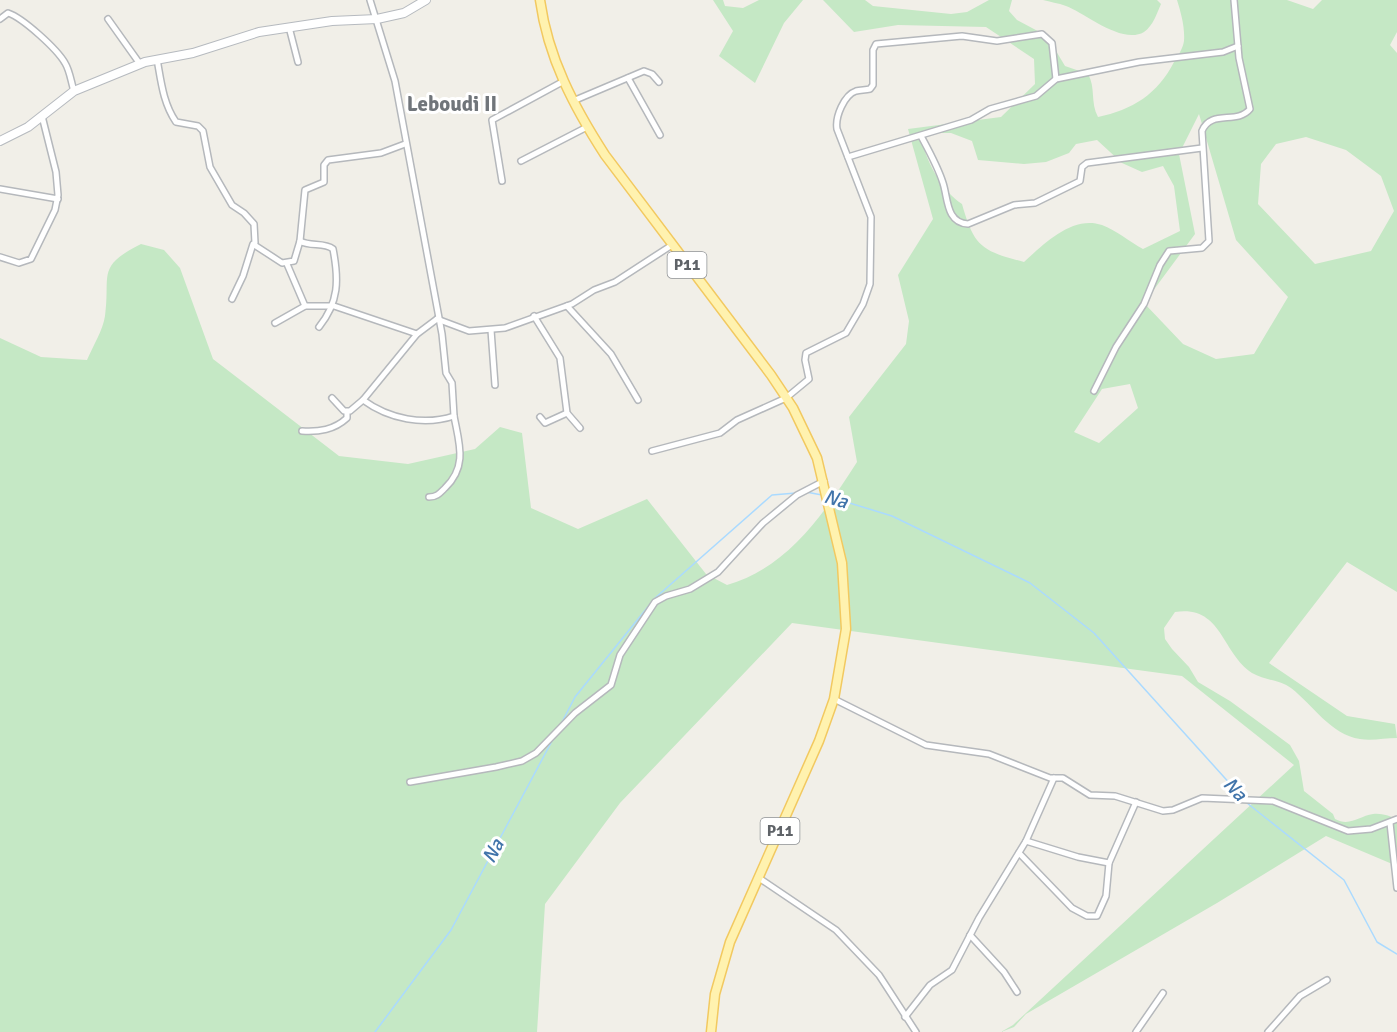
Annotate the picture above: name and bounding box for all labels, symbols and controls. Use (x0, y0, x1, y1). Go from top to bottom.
district label: Leboudi II (407, 91, 497, 117)
road number: P11 (668, 252, 706, 278)
water label: Na (821, 484, 852, 515)
water label: Na (1218, 772, 1253, 807)
road number: P11 (760, 818, 800, 844)
water label: Na (476, 834, 510, 867)

